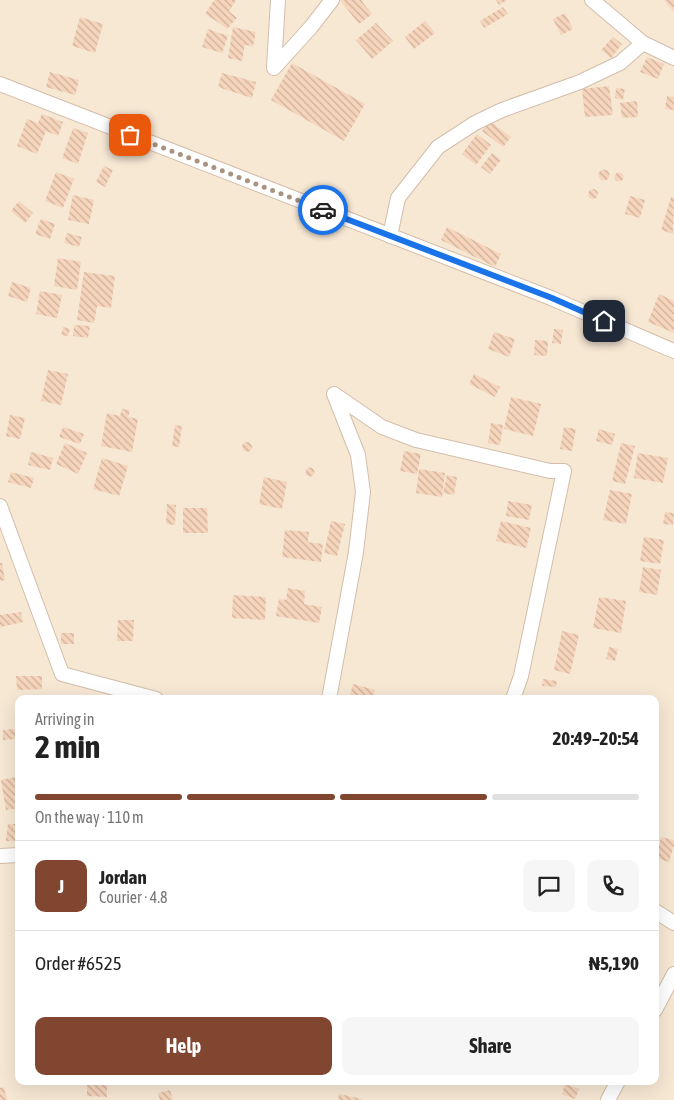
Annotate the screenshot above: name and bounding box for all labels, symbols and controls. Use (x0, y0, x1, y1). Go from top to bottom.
pin (109, 114, 151, 156)
icon: bag (116, 121, 144, 149)
courier (298, 185, 348, 235)
icon: car (309, 196, 337, 224)
pin (583, 300, 625, 342)
icon: home (590, 307, 618, 335)
text: Arriving in (35, 710, 95, 728)
text: 20:49–20:54 (552, 727, 639, 749)
text: 2 min (35, 728, 100, 765)
text: On the way · 110 m (35, 808, 144, 826)
button: chat (523, 860, 575, 912)
button: phone (587, 860, 639, 912)
text: Jordan (99, 866, 147, 888)
text: J (58, 875, 64, 897)
text: Courier · 4.8 (99, 888, 168, 906)
text: Order #6525 (35, 952, 122, 974)
text: ₦5,190 (589, 952, 639, 974)
button: Help (35, 1017, 332, 1075)
button: Share (342, 1017, 639, 1075)

